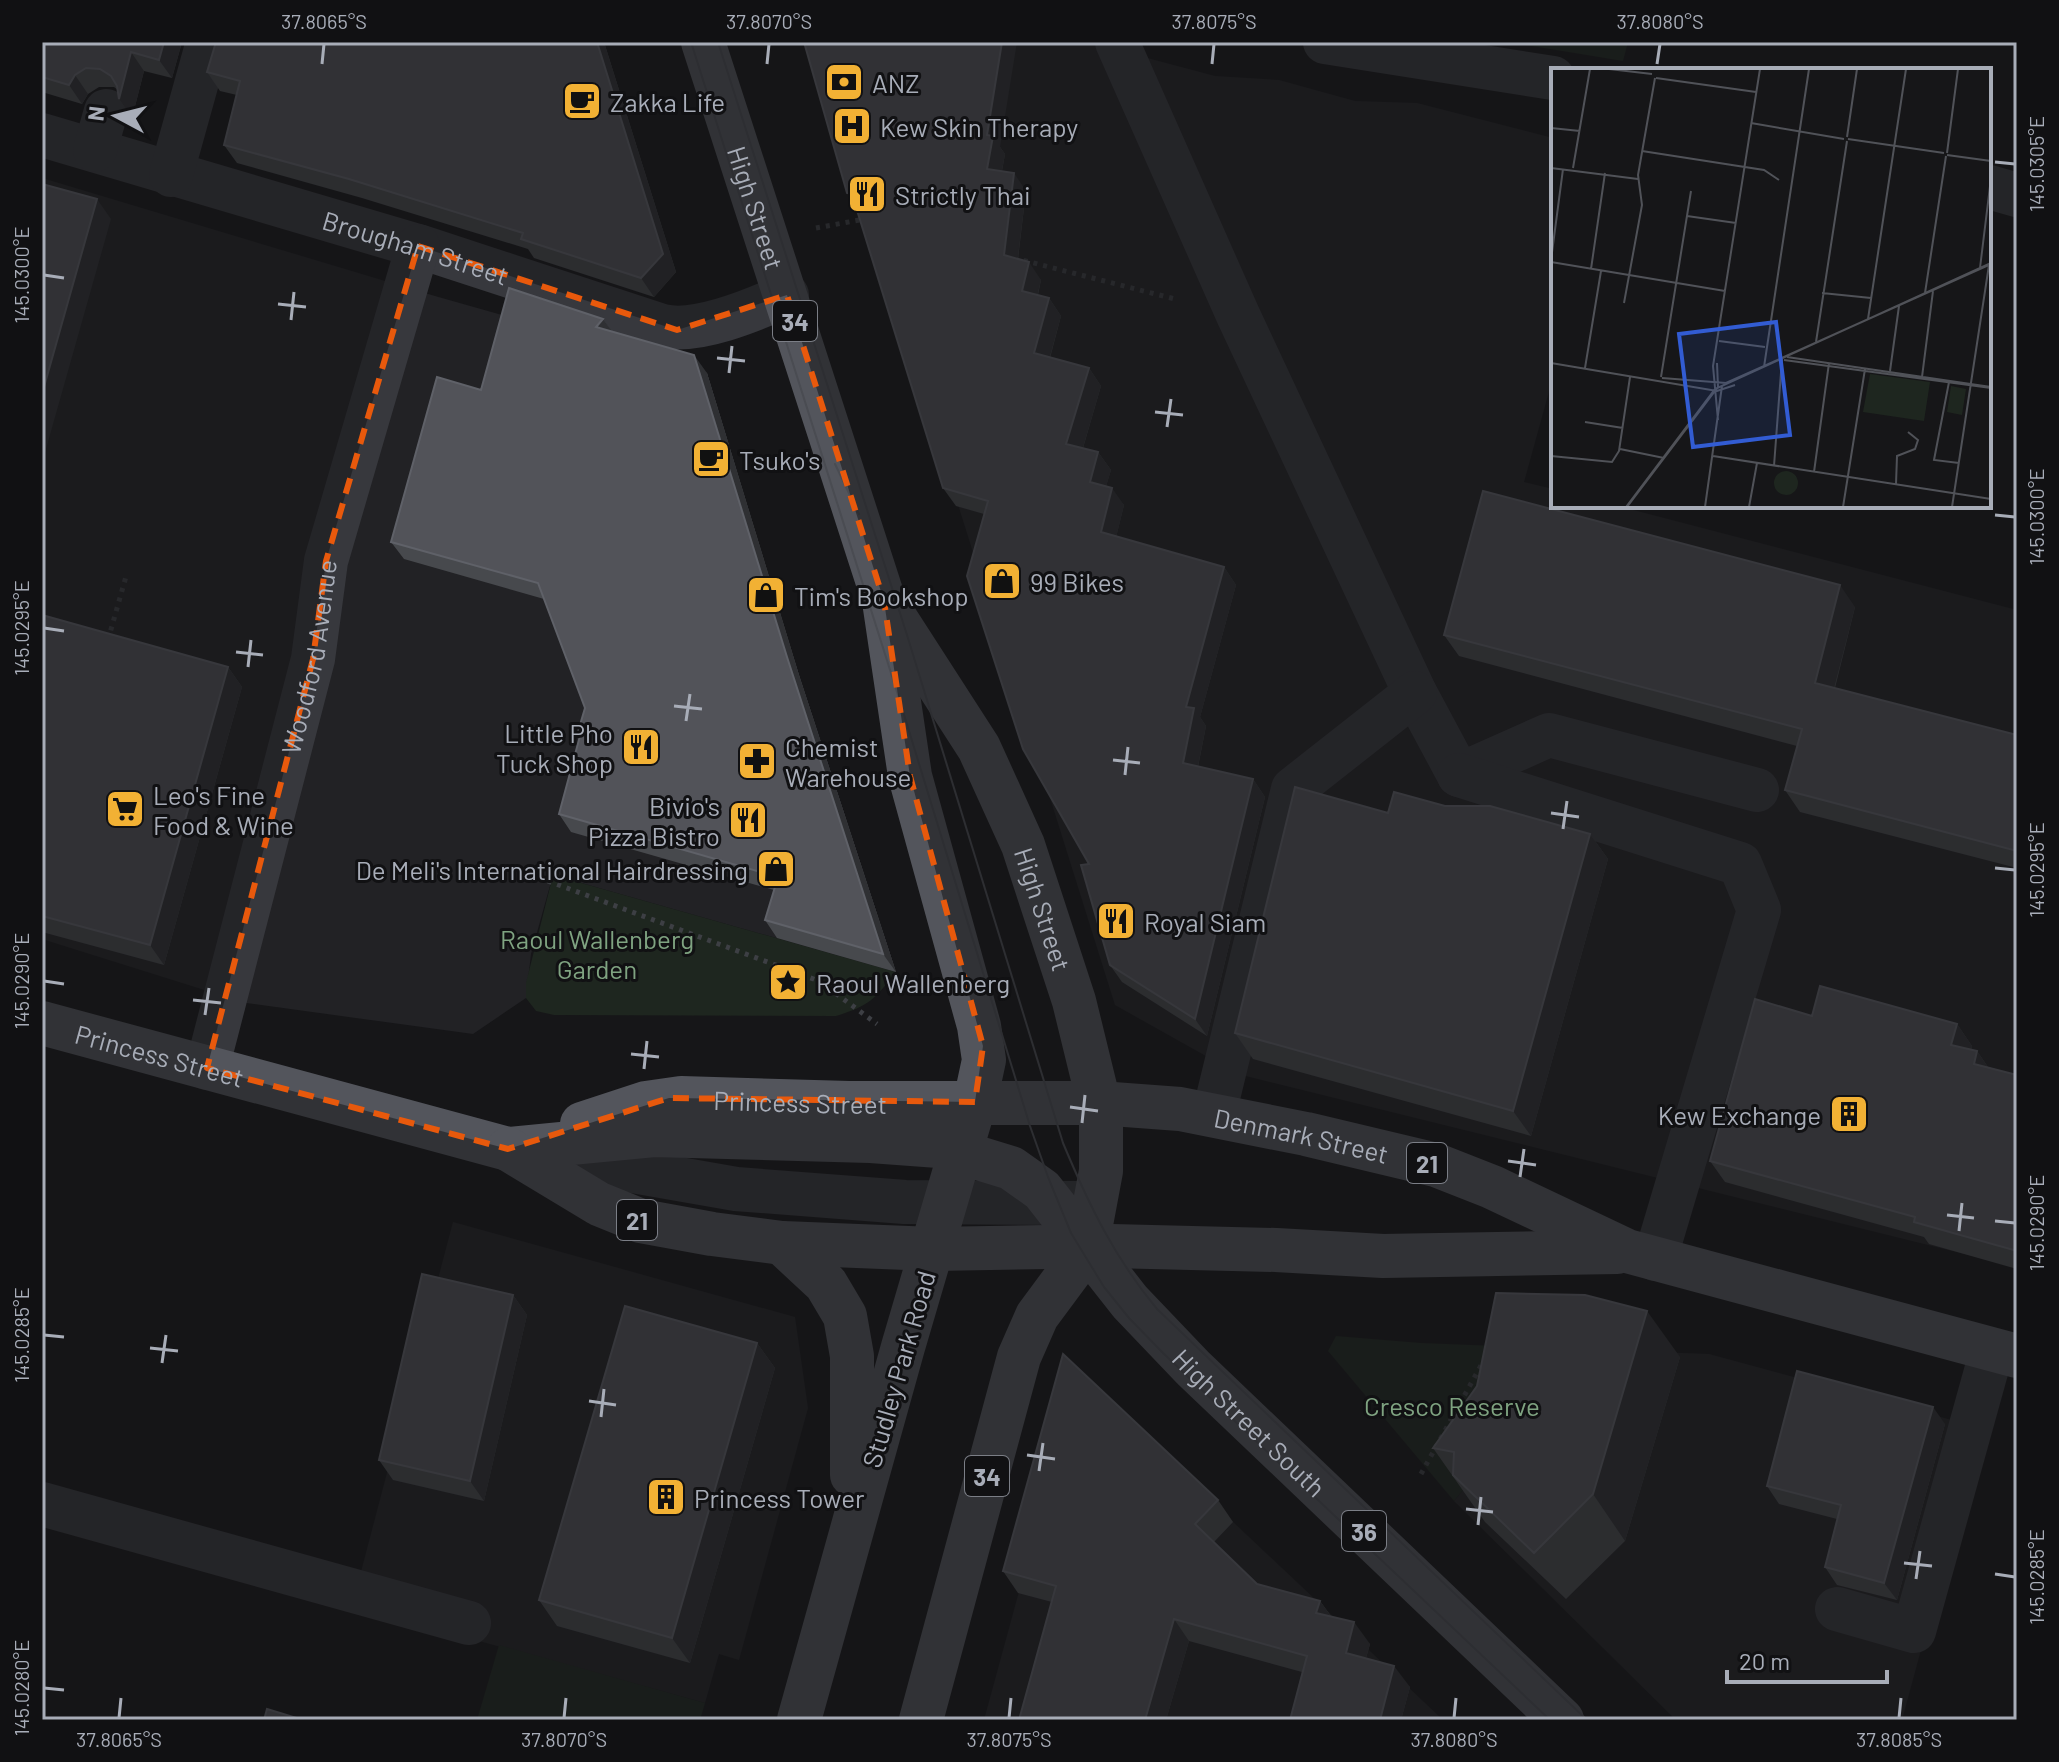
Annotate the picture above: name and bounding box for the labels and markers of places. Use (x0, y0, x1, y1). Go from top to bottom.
bank icon: ANZ (823, 61, 865, 103)
place label: ANZ (872, 67, 920, 98)
cafe icon: Zakka Life (561, 80, 603, 122)
place label: Zakka Life (610, 86, 725, 117)
hospital icon: Kew Skin Therapy (831, 105, 873, 147)
place label: Kew Skin Therapy (880, 111, 1078, 142)
restaurant icon: Strictly Thai (846, 173, 888, 215)
place label: Strictly Thai (895, 179, 1031, 210)
cafe icon: Tsuko's (690, 438, 732, 480)
place label: Tsuko's (739, 444, 821, 475)
shop icon: 99 Bikes (981, 560, 1023, 602)
place label: 99 Bikes (1030, 566, 1124, 597)
shop icon: Tim's Bookshop (745, 574, 787, 616)
place label: Tim's Bookshop (794, 580, 969, 611)
place label: Little Pho Tuck Shop (496, 717, 613, 778)
restaurant icon: Little Pho Tuck Shop (620, 726, 662, 768)
place label: Chemist Warehouse (785, 731, 911, 792)
pharmacy icon: Chemist Warehouse (736, 740, 778, 782)
place label: Leo's Fine Food & Wine (153, 779, 294, 840)
supermarket icon: Leo's Fine Food & Wine (104, 788, 146, 830)
place label: Bivio's Pizza Bistro (588, 790, 720, 851)
restaurant icon: Bivio's Pizza Bistro (727, 799, 769, 841)
shop icon: De Meli's International Hairdressing (755, 848, 797, 890)
place label: De Meli's International Hairdressing (356, 854, 748, 885)
restaurant icon: Royal Siam (1095, 900, 1137, 942)
place label: Royal Siam (1144, 906, 1266, 937)
place icon: Raoul Wallenberg (767, 961, 809, 1003)
place label: Raoul Wallenberg (816, 967, 1010, 998)
building icon: Kew Exchange (1828, 1093, 1870, 1135)
place label: Kew Exchange (1658, 1099, 1821, 1130)
building icon: Princess Tower (645, 1476, 687, 1518)
place label: Princess Tower (694, 1482, 865, 1513)

